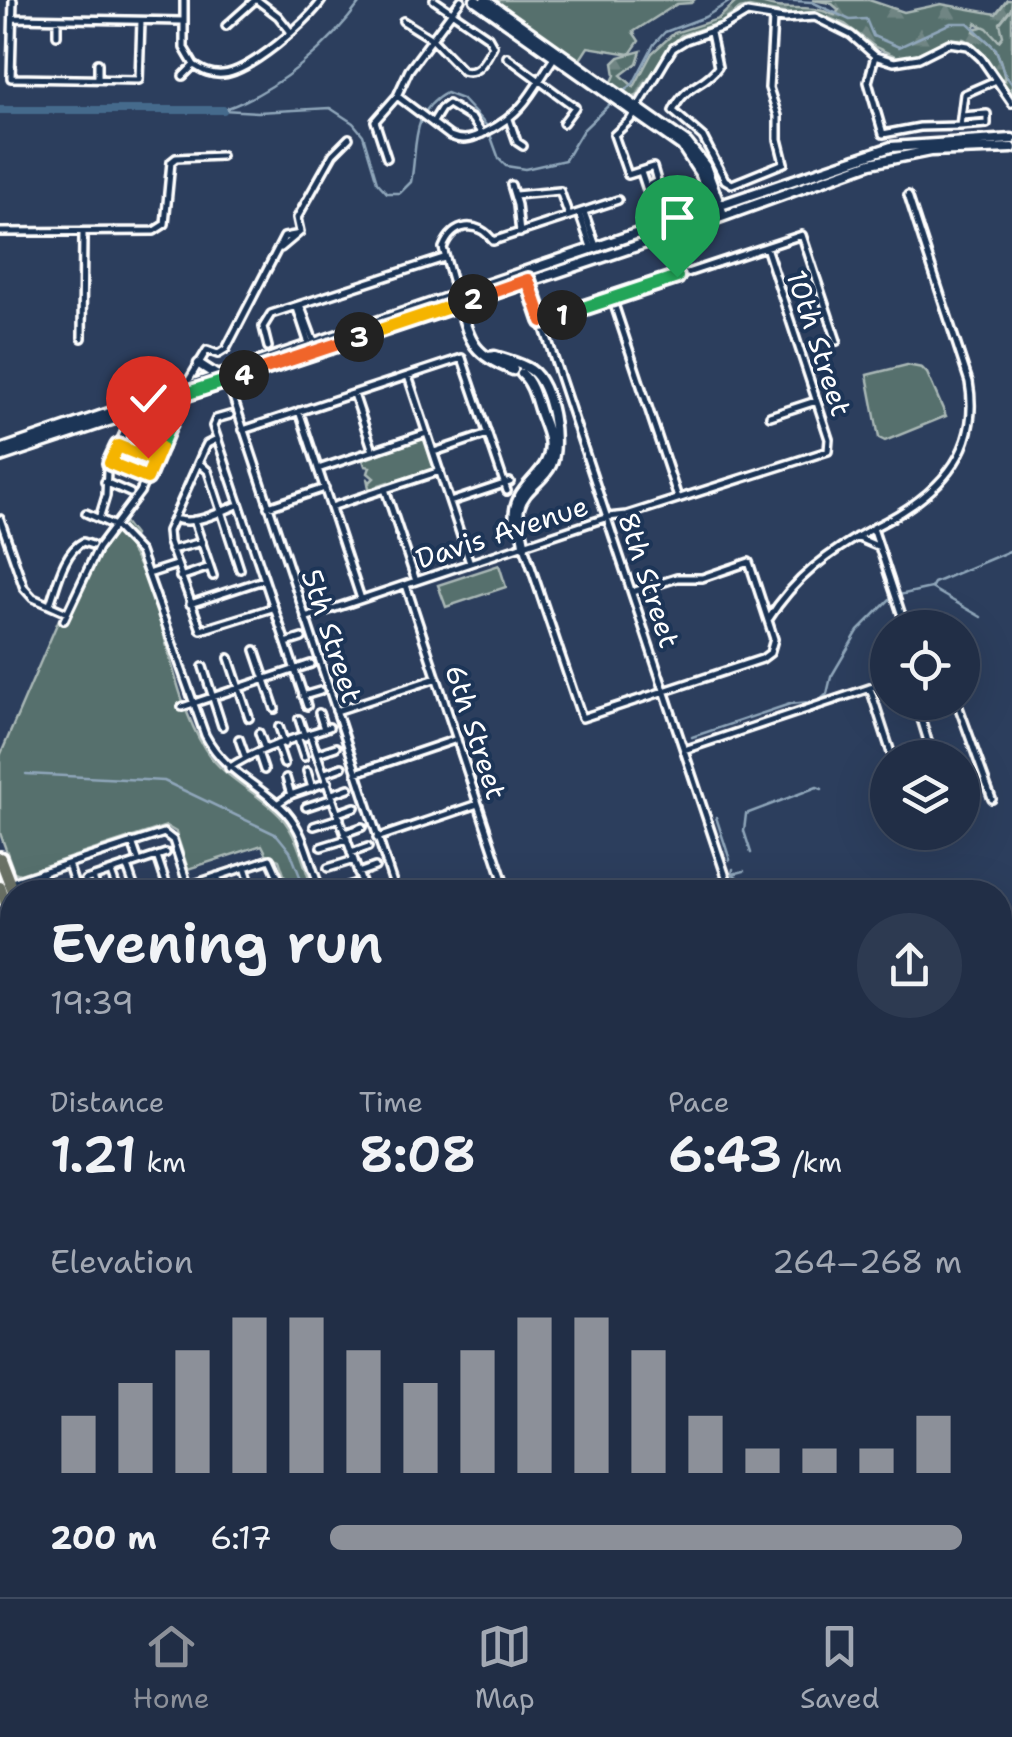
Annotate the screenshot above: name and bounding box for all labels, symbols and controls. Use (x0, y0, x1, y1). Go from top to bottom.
pin (635, 175, 720, 278)
icon: arrive (650, 190, 705, 245)
street label: 10th Street (777, 265, 861, 421)
pin: 2 (448, 274, 498, 324)
text: 2 (463, 280, 483, 318)
pin: 1 (537, 290, 587, 340)
text: 1 (556, 296, 568, 334)
pin: 3 (334, 312, 384, 362)
text: 3 (349, 318, 369, 356)
pin: 4 (219, 350, 269, 400)
pin (106, 356, 191, 459)
text: 4 (234, 356, 254, 394)
icon: check (121, 371, 176, 426)
street label: Davis Avenue (411, 486, 593, 578)
street label: 8th Street (609, 507, 689, 653)
street label: 5th Street (293, 564, 371, 708)
map controls (870, 610, 980, 850)
button: locate (870, 610, 980, 720)
street label: 6th Street (436, 659, 516, 805)
button: layers (870, 740, 980, 850)
text: Evening run (50, 906, 383, 980)
button: share (857, 913, 962, 1018)
text: 19:39 (50, 981, 134, 1024)
text: Distance (50, 1083, 165, 1121)
text: Time (359, 1083, 423, 1121)
text: Pace (668, 1083, 730, 1121)
text: 1.21 (50, 1121, 137, 1188)
text: 8:08 (359, 1121, 476, 1188)
text: 6:43 (668, 1121, 783, 1188)
text: km (137, 1143, 186, 1181)
text: /km (783, 1143, 842, 1181)
text: Elevation (50, 1240, 193, 1283)
text: 264–268 m (772, 1240, 962, 1283)
text: 200 m (50, 1516, 157, 1559)
text: 6:17 (210, 1516, 272, 1559)
tab: Home (133, 1619, 210, 1717)
tab: Map (475, 1619, 535, 1717)
tab: Saved (800, 1619, 879, 1717)

